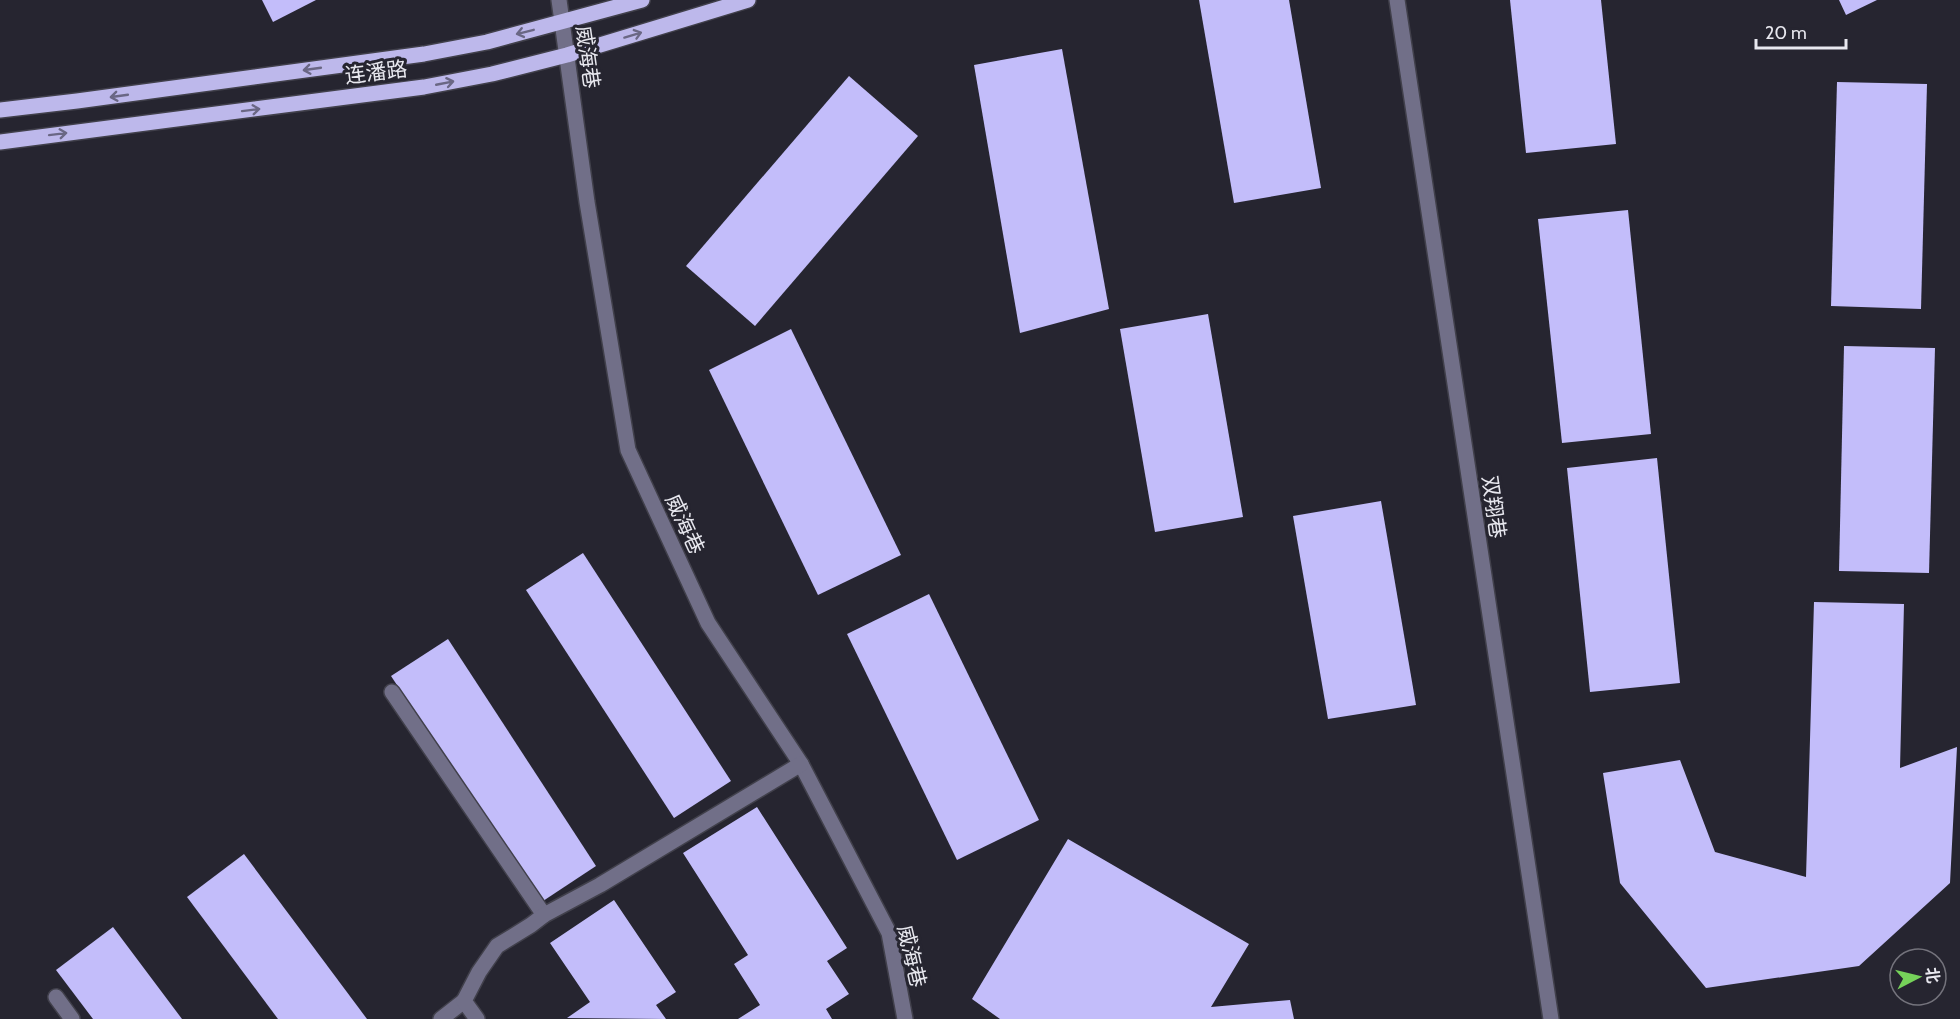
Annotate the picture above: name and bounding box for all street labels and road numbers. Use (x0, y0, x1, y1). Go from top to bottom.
street label: 威海巷 (571, 24, 605, 90)
street label: 连潘路 (343, 56, 409, 88)
street label: 双翔巷 (1477, 474, 1511, 540)
street label: 威海巷 (660, 490, 710, 558)
street label: 威海巷 (893, 922, 931, 990)

